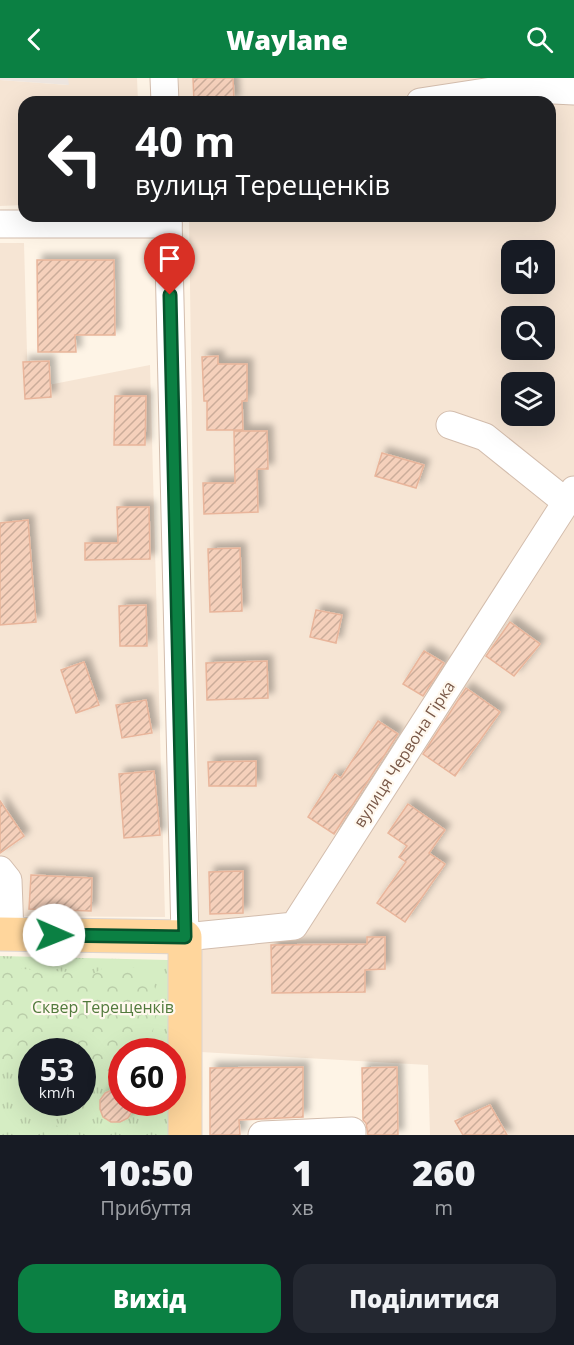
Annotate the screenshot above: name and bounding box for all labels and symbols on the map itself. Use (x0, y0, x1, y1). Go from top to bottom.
pin (144, 233, 195, 295)
street label: вулиця Червона Гірка (348, 676, 460, 832)
position arrow (22, 903, 86, 967)
park label: Сквер Терещенків (32, 996, 174, 1018)
speed limit sign: 60 (108, 1038, 186, 1116)

